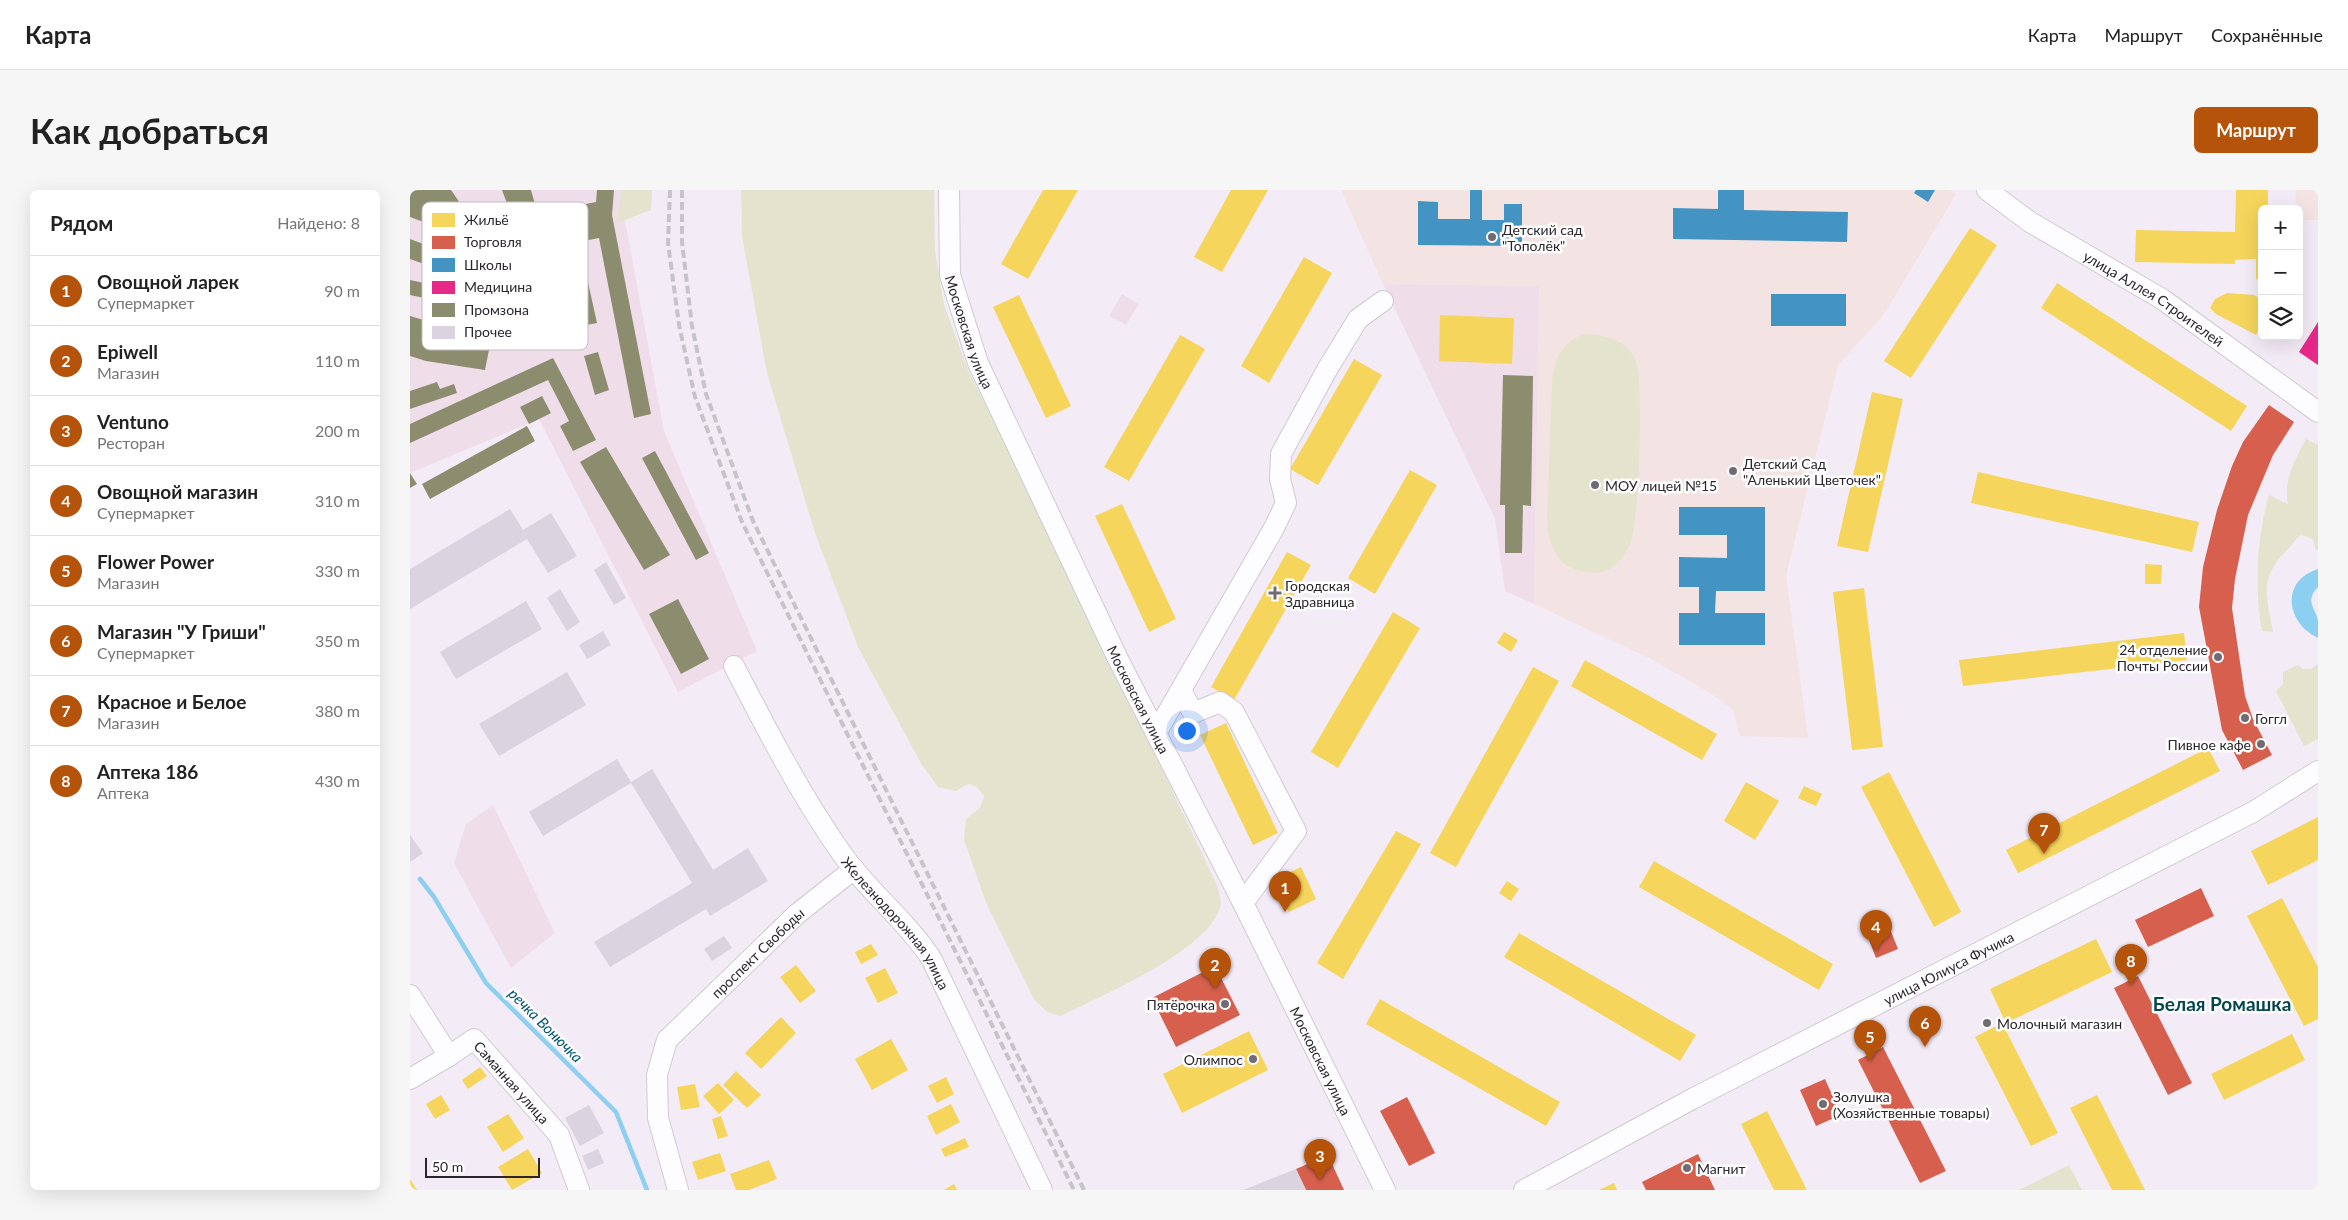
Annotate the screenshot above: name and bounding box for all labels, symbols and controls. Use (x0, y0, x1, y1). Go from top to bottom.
text: Карта (25, 20, 92, 49)
text: Карта (2028, 24, 2076, 46)
text: Маршрут (2104, 24, 2183, 46)
text: Сохранённые (2211, 24, 2323, 46)
button: Маршрут (2194, 107, 2318, 153)
text: Как добраться (30, 109, 269, 151)
legend (422, 202, 588, 350)
map controls (2258, 205, 2303, 340)
button: + (2258, 205, 2303, 250)
text: Рядом (50, 210, 113, 235)
text: Жильё (464, 211, 509, 228)
text: Найдено: 8 (277, 213, 360, 232)
place label: Детский сад "Тополёк" (1502, 221, 1583, 254)
marker: Детский сад "Тополёк" (1486, 231, 1498, 243)
text: Торговля (464, 233, 522, 250)
street label: улица Аллея Строителей (2081, 247, 2227, 350)
button: − (2258, 250, 2303, 295)
text: Школы (464, 256, 512, 273)
text: Овощной ларек (97, 270, 239, 293)
street label: Московская улица (942, 273, 997, 391)
text: Медицина (464, 278, 532, 295)
text: 1 (61, 281, 71, 300)
text: 90 m (324, 281, 360, 300)
text: Супермаркет (97, 293, 195, 312)
button: layers (2258, 295, 2303, 340)
text: Промзона (464, 301, 529, 318)
text: Прочее (464, 323, 512, 340)
text: Epiwell (97, 340, 158, 363)
text: 2 (61, 351, 71, 370)
text: 110 m (315, 351, 360, 370)
text: Магазин (97, 363, 159, 382)
text: Ventuno (97, 410, 169, 433)
text: 3 (61, 421, 71, 440)
text: 200 m (315, 421, 360, 440)
text: Ресторан (97, 433, 165, 452)
place label: Детский Сад "Аленький Цветочек" (1743, 455, 1881, 488)
marker: Детский Сад "Аленький Цветочек" (1727, 465, 1739, 477)
place label: МОУ лицей №15 (1605, 477, 1717, 494)
marker: МОУ лицей №15 (1589, 479, 1601, 491)
text: Овощной магазин (97, 480, 258, 503)
text: 4 (61, 491, 71, 510)
text: 310 m (315, 491, 360, 510)
text: Супермаркет (97, 503, 195, 522)
text: Flower Power (97, 550, 214, 573)
text: 5 (61, 561, 71, 580)
text: 330 m (315, 561, 360, 580)
text: Магазин (97, 573, 159, 592)
place label: Городская Здравница (1285, 577, 1354, 610)
marker: Городская Здравница (1269, 587, 1281, 599)
text: Магазин "У Гриши" (97, 620, 266, 643)
text: 6 (61, 631, 71, 650)
text: 350 m (315, 631, 360, 650)
place label: 24 отделение Почты России (2117, 641, 2208, 674)
street label: Московская улица (1104, 642, 1173, 756)
text: Супермаркет (97, 643, 195, 662)
marker: 24 отделение Почты России (2212, 651, 2224, 663)
text: Красное и Белое (97, 690, 246, 713)
text: 7 (61, 701, 71, 720)
text: 380 m (315, 701, 360, 720)
place label: Гоггл (2255, 710, 2287, 727)
marker: Гоггл (2239, 712, 2251, 724)
text: Магазин (97, 713, 159, 732)
your location (1174, 718, 1200, 744)
place label: Пивное кафе (2168, 736, 2251, 753)
marker: Пивное кафе (2255, 738, 2267, 750)
text: Аптека 186 (97, 760, 198, 783)
text: 8 (61, 771, 71, 790)
text: 430 m (315, 771, 360, 790)
text: Аптека (97, 783, 149, 802)
pin: 7 (2028, 813, 2060, 854)
street label: Железнодорожная улица (838, 853, 953, 992)
pin: 1 (1269, 871, 1301, 912)
street label: проспект Свободы (707, 904, 807, 1001)
pin: 4 (1860, 910, 1892, 951)
street label: улица Юлиуса Фучика (1880, 927, 2016, 1008)
pin: 8 (2115, 944, 2147, 985)
pin: 2 (1199, 948, 1231, 989)
water label: речка Вонючка (505, 984, 587, 1066)
district label: Белая Ромашка (2153, 992, 2291, 1015)
place label: Пятёрочка (1147, 996, 1215, 1013)
marker: Пятёрочка (1219, 998, 1231, 1010)
street label: Московская улица (1287, 1004, 1355, 1118)
pin: 6 (1909, 1006, 1941, 1047)
place label: Молочный магазин (1997, 1015, 2122, 1032)
marker: Молочный магазин (1981, 1017, 1993, 1029)
pin: 5 (1854, 1020, 1886, 1061)
street label: Саманная улица (471, 1037, 553, 1127)
place label: Олимпос (1184, 1051, 1243, 1068)
marker: Олимпос (1247, 1053, 1259, 1065)
place label: Золушка (Хозяйственные товары) (1833, 1088, 1990, 1121)
marker: Золушка (Хозяйственные товары) (1817, 1098, 1829, 1110)
pin: 3 (1304, 1139, 1336, 1180)
scale bar (425, 1155, 540, 1178)
text: 50 m (432, 1158, 463, 1175)
place label: Магнит (1697, 1160, 1746, 1177)
marker: Магнит (1681, 1162, 1693, 1174)

